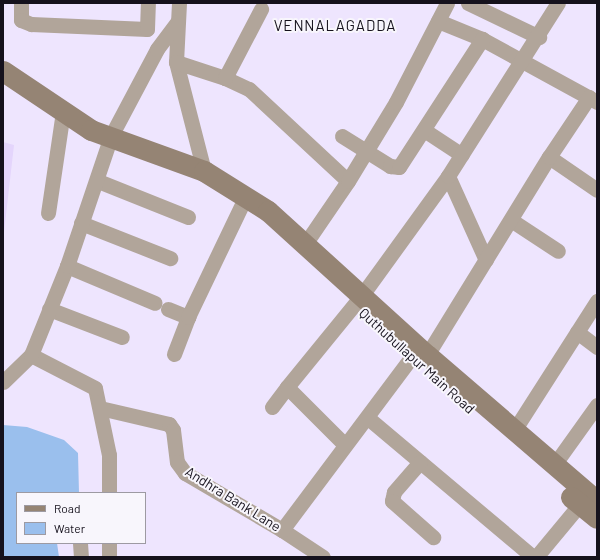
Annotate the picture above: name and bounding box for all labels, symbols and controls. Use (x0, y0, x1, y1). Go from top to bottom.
district label: VENNALAGADDA (274, 17, 396, 35)
street label: Quthubullapur Main Road (356, 305, 478, 417)
street label: Andhra Bank Lane (182, 463, 284, 535)
legend (16, 492, 146, 544)
text: Road (54, 501, 81, 515)
text: Water (54, 521, 85, 535)

